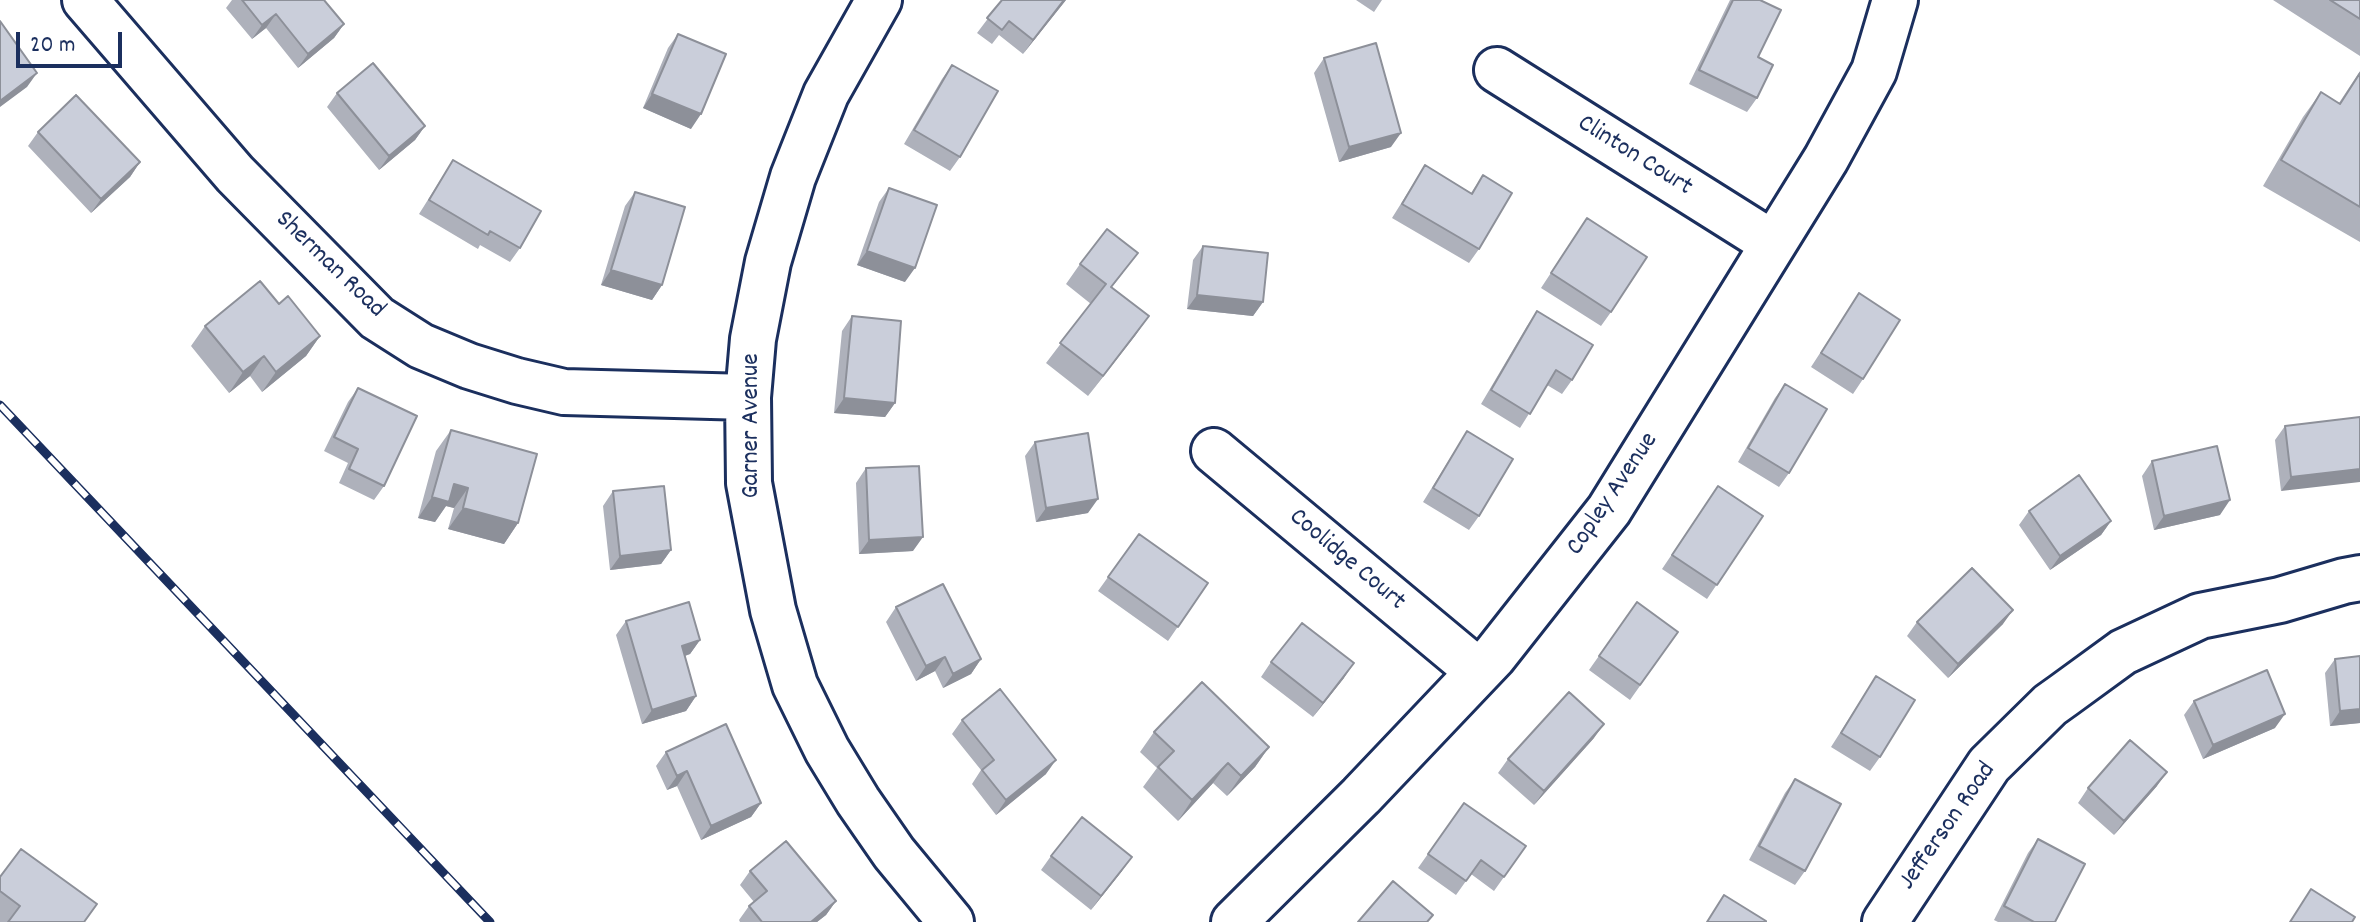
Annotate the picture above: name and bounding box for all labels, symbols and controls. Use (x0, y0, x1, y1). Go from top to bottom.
scale bar (20, 16, 126, 66)
text: 20 m (30, 29, 76, 63)
street label: Clinton Court (1571, 109, 1697, 205)
street label: Sherman Road (267, 206, 391, 326)
street label: Garner Avenue (737, 353, 769, 499)
street label: Copley Avenue (1561, 428, 1667, 562)
street label: Coolidge Court (1281, 503, 1411, 619)
street label: Jefferson Road (1894, 757, 2004, 897)

